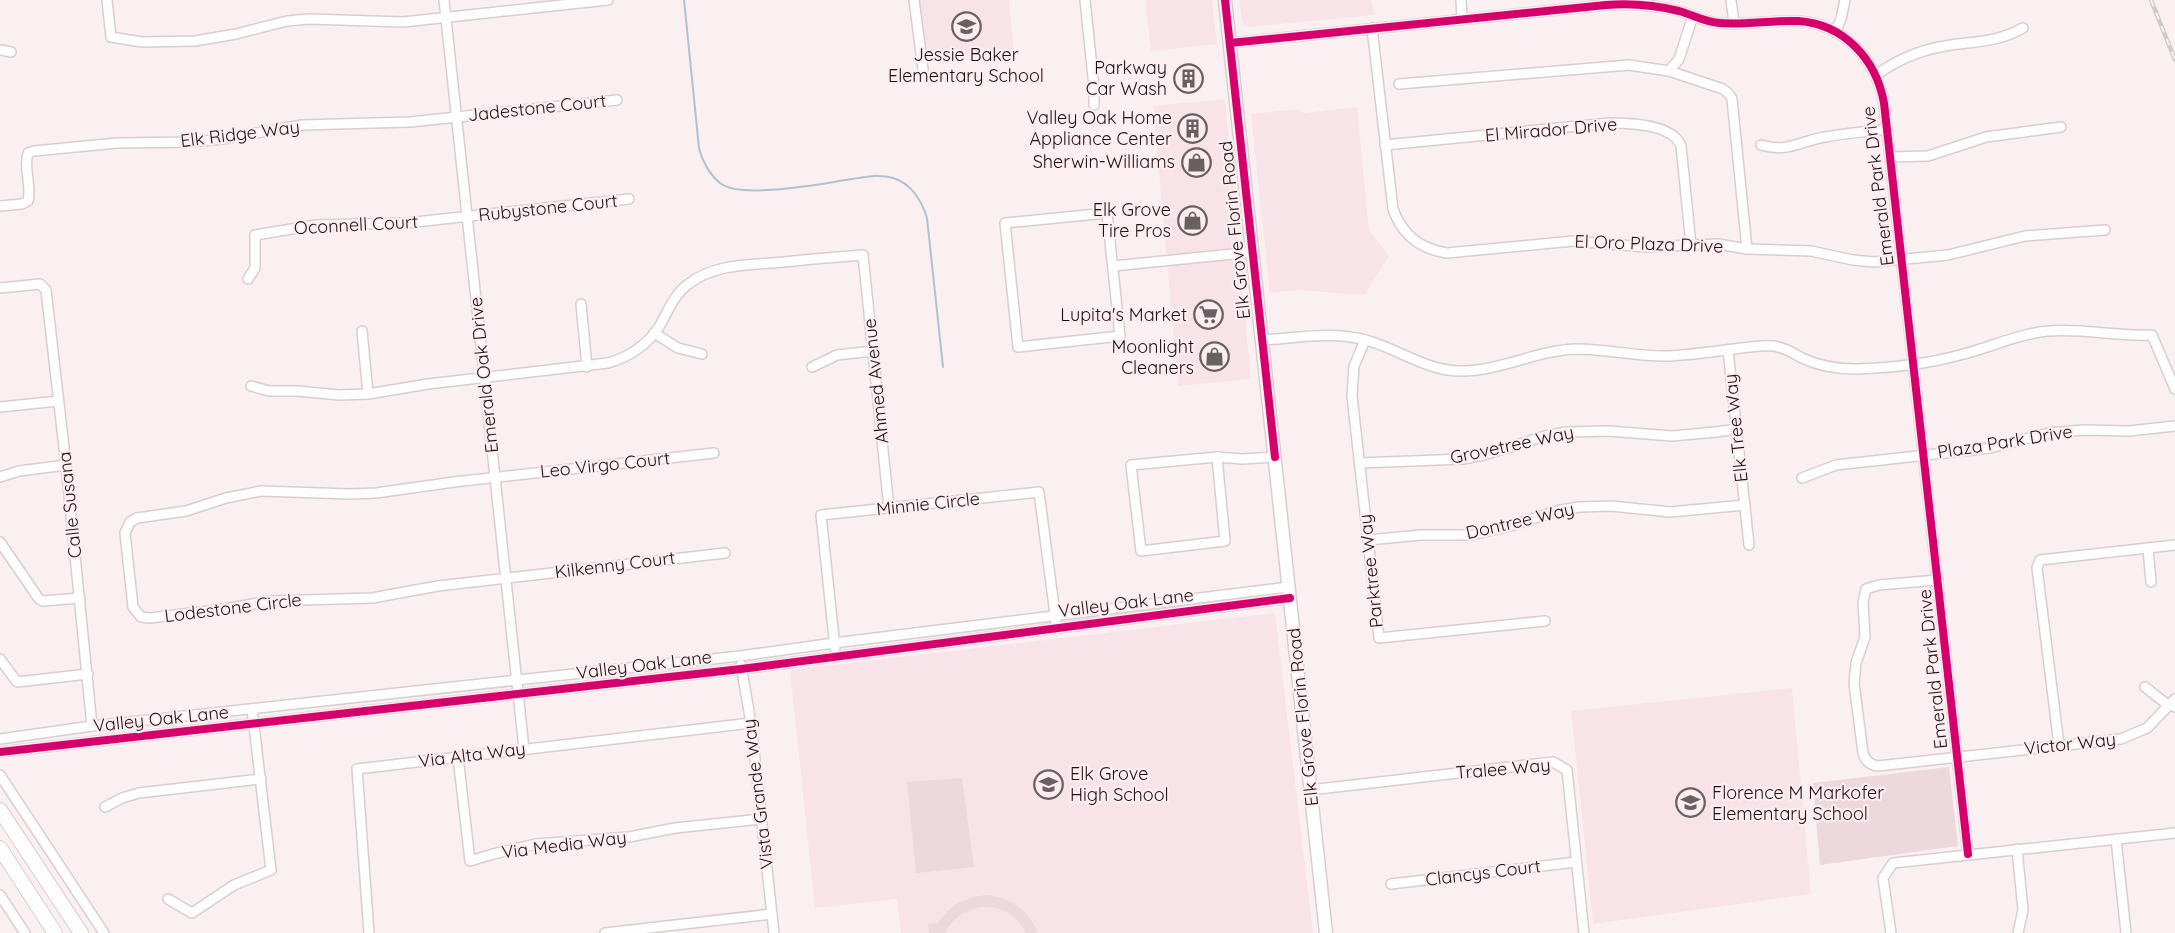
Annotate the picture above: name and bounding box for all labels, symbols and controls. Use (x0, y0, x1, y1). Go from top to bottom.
school or university icon: Jessie Baker Elementary School (950, 10, 982, 42)
place label: Jessie Baker Elementary School (888, 43, 1044, 87)
place label: Parkway Car Wash (1086, 56, 1167, 100)
building icon: Parkway Car Wash (1172, 62, 1204, 94)
street label: Jadestone Court (467, 89, 607, 126)
street label: Emerald Park Drive (1856, 105, 1899, 267)
place label: Valley Oak Home Appliance Center (1026, 106, 1172, 150)
building icon: Valley Oak Home Appliance Center (1177, 112, 1209, 144)
street label: El Mirador Drive (1484, 112, 1618, 147)
street label: Elk Ridge Way (179, 115, 301, 152)
street label: Elk Grove Florin Road (1214, 140, 1255, 320)
shop icon: Sherwin-Williams (1180, 146, 1212, 178)
place label: Sherwin-Williams (1033, 150, 1175, 173)
street label: Rubystone Court (477, 189, 619, 226)
place label: Elk Grove Tire Pros (1093, 198, 1171, 242)
shop icon: Elk Grove Tire Pros (1176, 204, 1208, 236)
street label: Oconnell Court (293, 210, 419, 239)
street label: El Oro Plaza Drive (1574, 229, 1724, 258)
street label: Emerald Oak Drive (464, 296, 503, 454)
supermarket icon: Lupita's Market (1192, 299, 1224, 331)
place label: Lupita's Market (1060, 303, 1187, 326)
street label: Ahmed Avenue (857, 317, 894, 445)
place label: Moonlight Cleaners (1111, 335, 1194, 379)
shop icon: Moonlight Cleaners (1199, 341, 1231, 373)
street label: Elk Tree Way (1718, 373, 1753, 483)
street label: Plaza Park Drive (1936, 419, 2074, 464)
street label: Grovetree Way (1448, 420, 1576, 469)
street label: Leo Virgo Court (539, 446, 671, 483)
street label: Calle Susana (52, 451, 87, 559)
street label: Minnie Circle (875, 487, 981, 520)
street label: Dontree Way (1463, 497, 1576, 544)
street label: Parktree Way (1353, 513, 1388, 629)
street label: Kilkenny Court (553, 546, 677, 583)
street label: Valley Oak Lane (1057, 583, 1195, 622)
street label: Lodestone Circle (163, 588, 303, 627)
street label: Emerald Park Drive (1913, 588, 1952, 750)
street label: Elk Grove Florin Road (1282, 627, 1323, 807)
street label: Valley Oak Lane (575, 645, 713, 684)
street label: Valley Oak Lane (92, 700, 230, 737)
street label: Vista Grande Way (737, 718, 778, 870)
street label: Victor Way (2023, 727, 2117, 760)
street label: Via Alta Way (417, 737, 527, 772)
street label: Tralee Way (1455, 753, 1551, 784)
place label: Elk Grove High School (1070, 762, 1169, 806)
school or university icon: Elk Grove High School (1033, 768, 1065, 800)
place label: Florence M Markofer Elementary School (1712, 781, 1884, 825)
school or university icon: Florence M Markofer Elementary School (1675, 787, 1707, 819)
street label: Via Media Way (500, 825, 628, 864)
street label: Clancys Court (1424, 854, 1542, 891)

